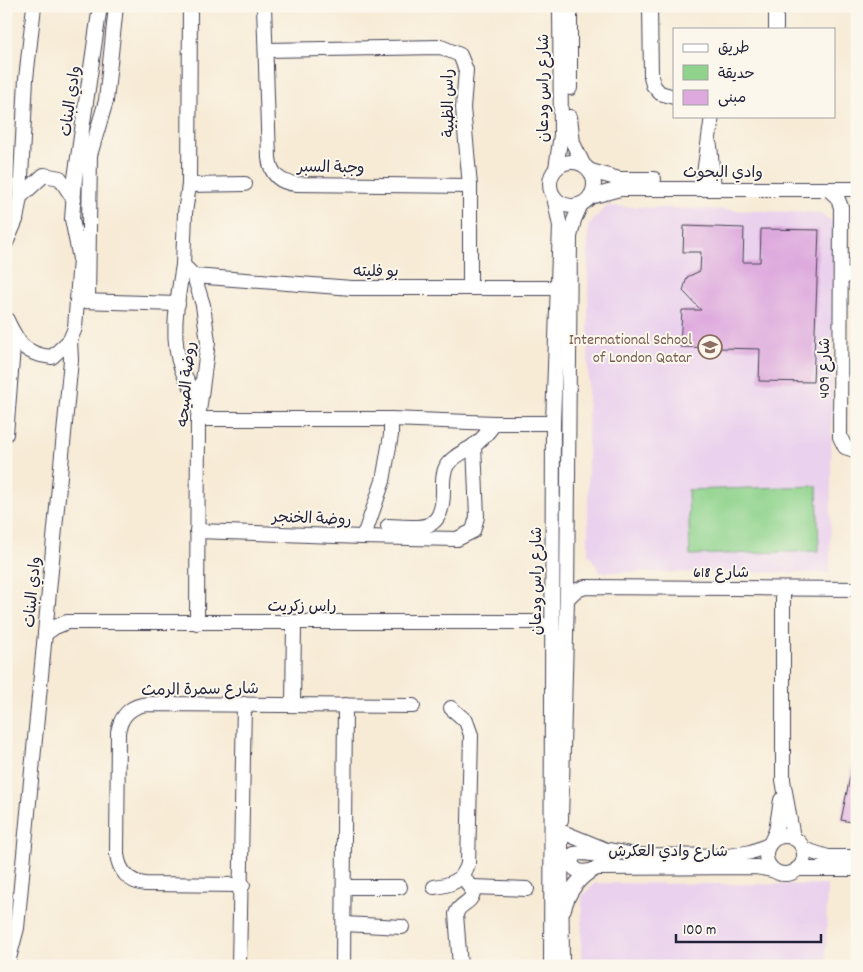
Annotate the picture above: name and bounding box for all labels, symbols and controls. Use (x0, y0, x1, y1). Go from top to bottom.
legend (673, 28, 836, 118)
street label: شارع راس ودعان (533, 34, 556, 142)
text: طريق (718, 38, 750, 60)
street label: وادي البنات (55, 64, 88, 138)
text: حديقة (718, 64, 755, 86)
street label: راس الظبية (437, 68, 462, 137)
text: مبنى (718, 88, 746, 110)
street label: وجبة السبر (295, 156, 365, 181)
street label: وادي البحوث (683, 162, 763, 185)
street label: بو فليته (353, 261, 399, 284)
place label: International School of London Qatar (569, 329, 692, 370)
school or university icon: International School of London Qatar (697, 334, 723, 360)
street label: شارع 409 (814, 338, 837, 399)
street label: روضة الصيحه (172, 341, 203, 428)
street label: روضة الخنجر (270, 507, 352, 532)
street label: شارع راس ودعان (526, 527, 549, 635)
street label: وادي البنات (19, 556, 48, 629)
street label: شارع 618 (693, 562, 749, 585)
street label: راس زكريت (267, 596, 337, 619)
street label: شارع سمرة الرمث (141, 678, 259, 703)
street label: شارع وادي العكرش (608, 841, 728, 864)
scale bar (676, 912, 820, 944)
text: 100 m (683, 920, 716, 942)

